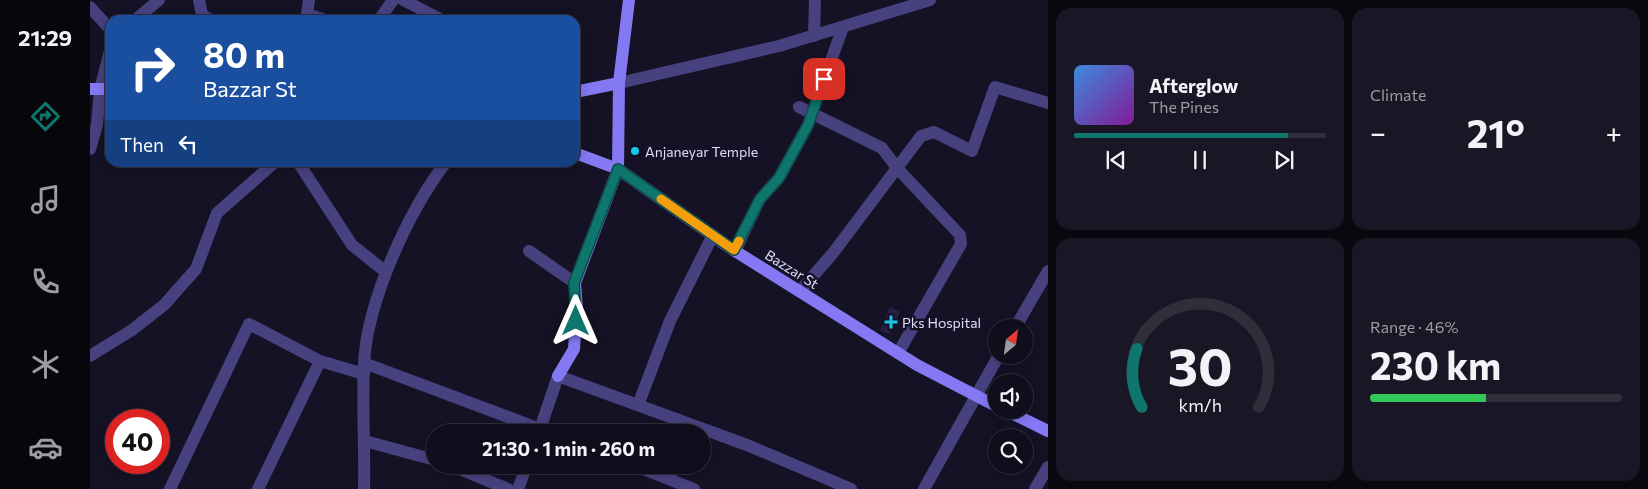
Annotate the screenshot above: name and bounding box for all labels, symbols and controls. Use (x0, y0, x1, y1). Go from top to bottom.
text: 21:29 (18, 24, 72, 51)
text: 80 m (203, 32, 285, 75)
icon: right (120, 35, 185, 100)
pin (803, 58, 845, 100)
icon: arrive (810, 65, 838, 93)
text: Afterglow (1149, 74, 1238, 97)
text: Bazzar St (203, 75, 297, 102)
text: Climate (1370, 85, 1426, 104)
text: The Pines (1149, 97, 1219, 116)
icon: directions (28, 99, 63, 134)
text: 21° (1467, 109, 1525, 156)
text: − (1370, 115, 1386, 149)
text: + (1606, 115, 1622, 149)
icon: left (174, 130, 202, 158)
text: Then (120, 133, 164, 156)
place label: Anjaneyar Temple (645, 143, 758, 160)
marker: Anjaneyar Temple (629, 145, 641, 157)
icon: previous (1102, 146, 1130, 174)
icon: pause (1186, 146, 1214, 174)
icon: next (1270, 146, 1298, 174)
icon: music (28, 182, 63, 217)
street label: Bazzar St (762, 246, 822, 292)
icon: phone (28, 264, 63, 299)
position arrow (549, 294, 601, 346)
place label: Pks Hospital (902, 314, 981, 331)
marker: Pks Hospital (884, 315, 898, 329)
text: Range · 46% (1370, 317, 1458, 336)
north arrow (988, 319, 1032, 364)
map controls (988, 319, 1033, 474)
text: 30 (1168, 333, 1232, 397)
text: 230 km (1370, 341, 1501, 388)
icon: climate (28, 347, 63, 382)
button: sound (988, 374, 1033, 419)
text: km/h (1178, 394, 1222, 416)
speed limit sign: 40 (105, 409, 170, 474)
button: search (988, 429, 1033, 474)
icon: car (28, 430, 63, 465)
text: 21:30 · 1 min · 260 m (482, 437, 655, 460)

